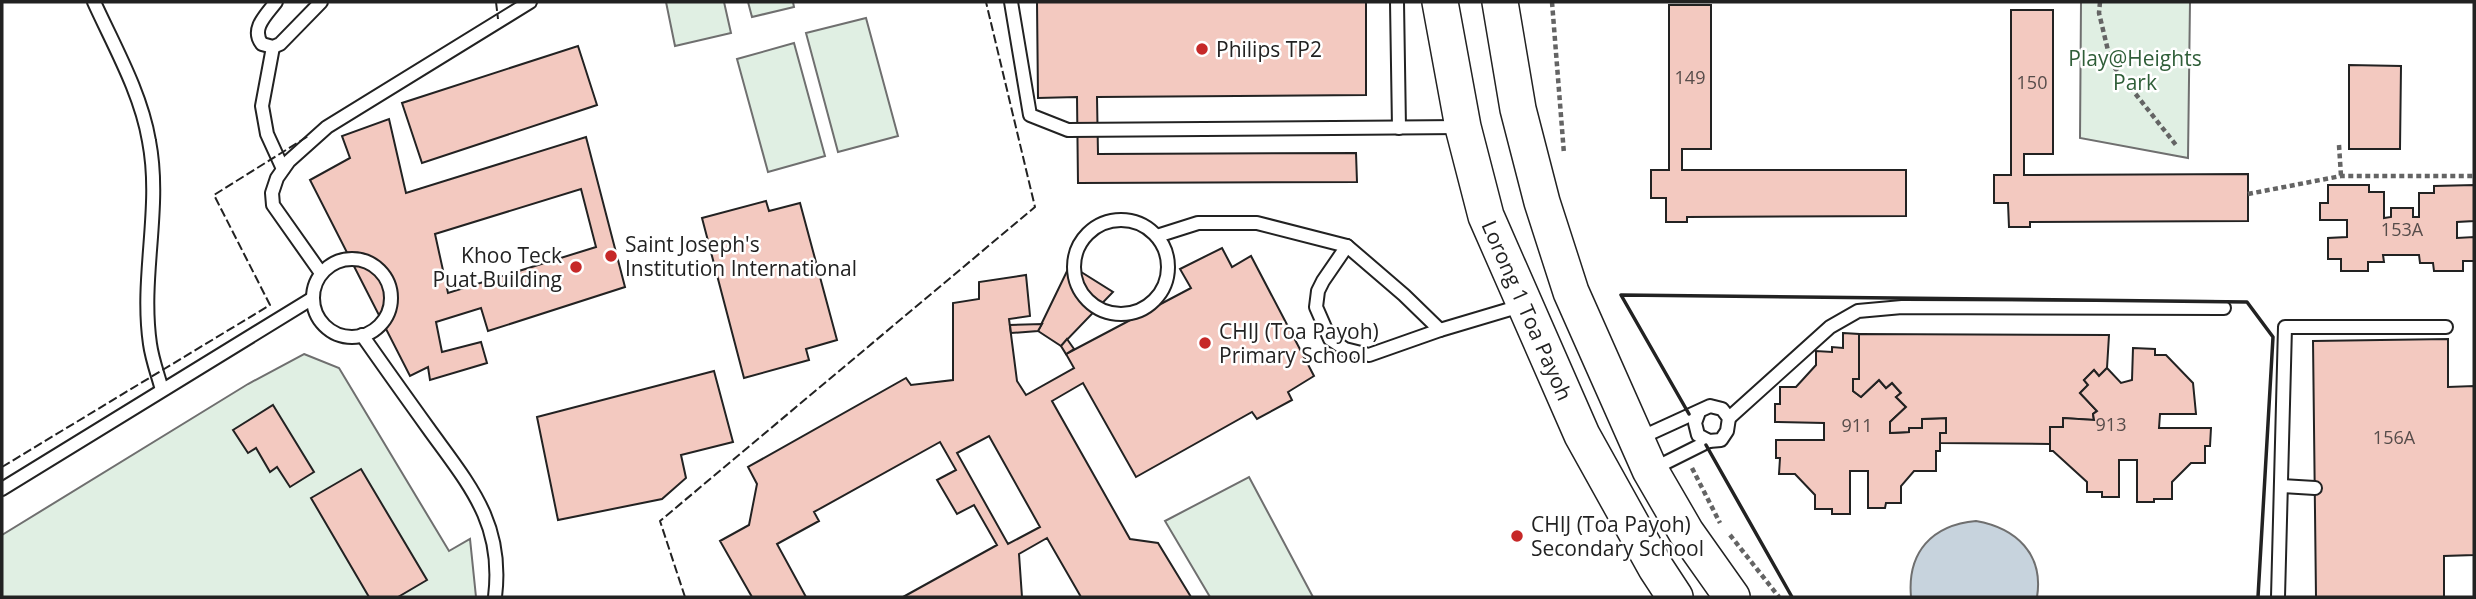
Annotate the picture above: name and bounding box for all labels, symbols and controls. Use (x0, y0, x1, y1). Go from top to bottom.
place label: Philips TP2 (1216, 35, 1322, 63)
marker: Philips TP2 (1194, 41, 1210, 57)
park label: Play@Heights Park (2068, 44, 2202, 96)
house number: 149 (1675, 65, 1705, 89)
house number: 150 (2017, 70, 2047, 94)
street label: Lorong 1 Toa Payoh (1476, 216, 1579, 405)
house number: 153A (2381, 217, 2424, 241)
place label: Saint Joseph's Institution International (625, 230, 857, 282)
place label: Khoo Teck Puat Building (432, 241, 562, 293)
marker: Saint Joseph's Institution International (603, 248, 619, 264)
marker: Khoo Teck Puat Building (568, 259, 584, 275)
place label: CHIJ (Toa Payoh) Primary School (1219, 317, 1379, 369)
marker: CHIJ (Toa Payoh) Primary School (1197, 335, 1213, 351)
house number: 913 (2096, 412, 2126, 436)
house number: 911 (1842, 413, 1872, 437)
house number: 156A (2373, 425, 2416, 449)
place label: CHIJ (Toa Payoh) Secondary School (1531, 510, 1704, 562)
marker: CHIJ (Toa Payoh) Secondary School (1509, 528, 1525, 544)

